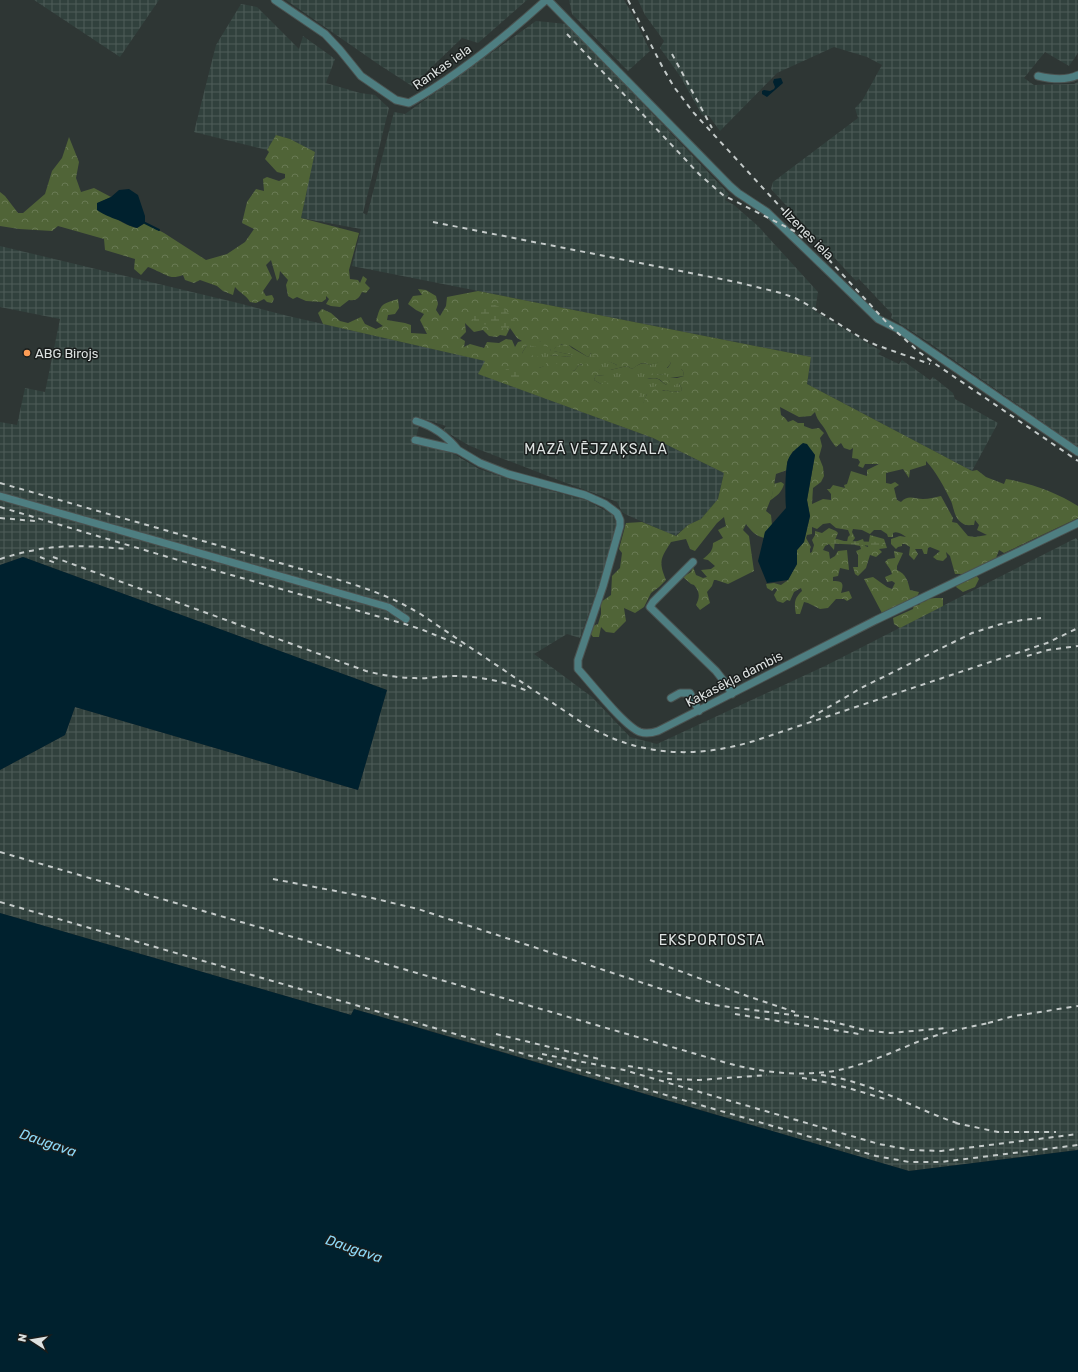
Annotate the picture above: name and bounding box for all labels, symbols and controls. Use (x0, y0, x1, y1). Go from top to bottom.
street label: Rankas iela (410, 41, 474, 93)
street label: Ilzenes iela (779, 205, 837, 263)
place label: ABG Birojs (35, 346, 99, 361)
marker: ABG Birojs (22, 348, 32, 358)
district label: MAZĀ VĒJZAĶSALA (524, 440, 668, 458)
street label: Kaķasēkļa dambis (683, 648, 785, 710)
district label: EKSPORTOSTA (659, 932, 765, 949)
water label: Daugava (17, 1125, 79, 1161)
water label: Daugava (323, 1231, 385, 1267)
north arrow (12, 1320, 52, 1360)
text: N (16, 1333, 30, 1343)

